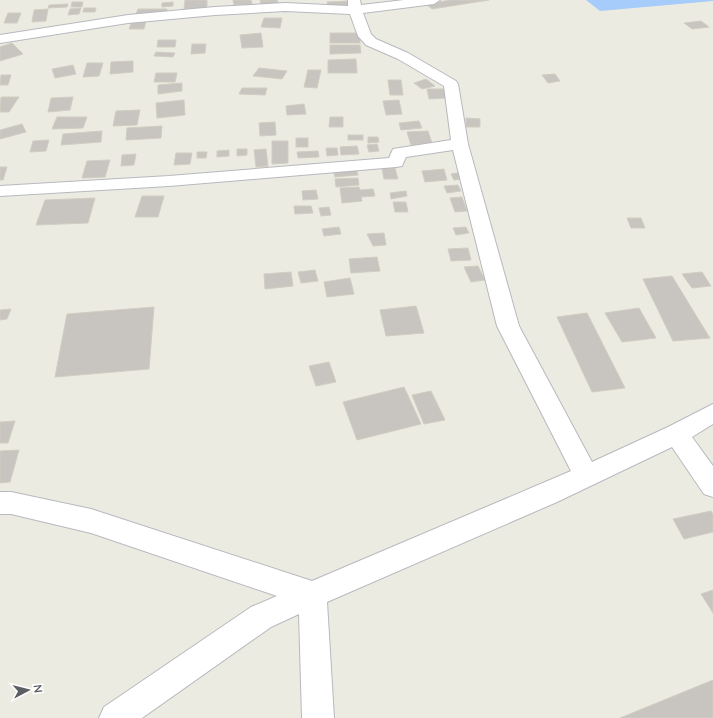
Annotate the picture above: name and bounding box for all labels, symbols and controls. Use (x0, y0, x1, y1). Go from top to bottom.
north arrow (8, 670, 48, 710)
text: N (31, 684, 45, 694)

